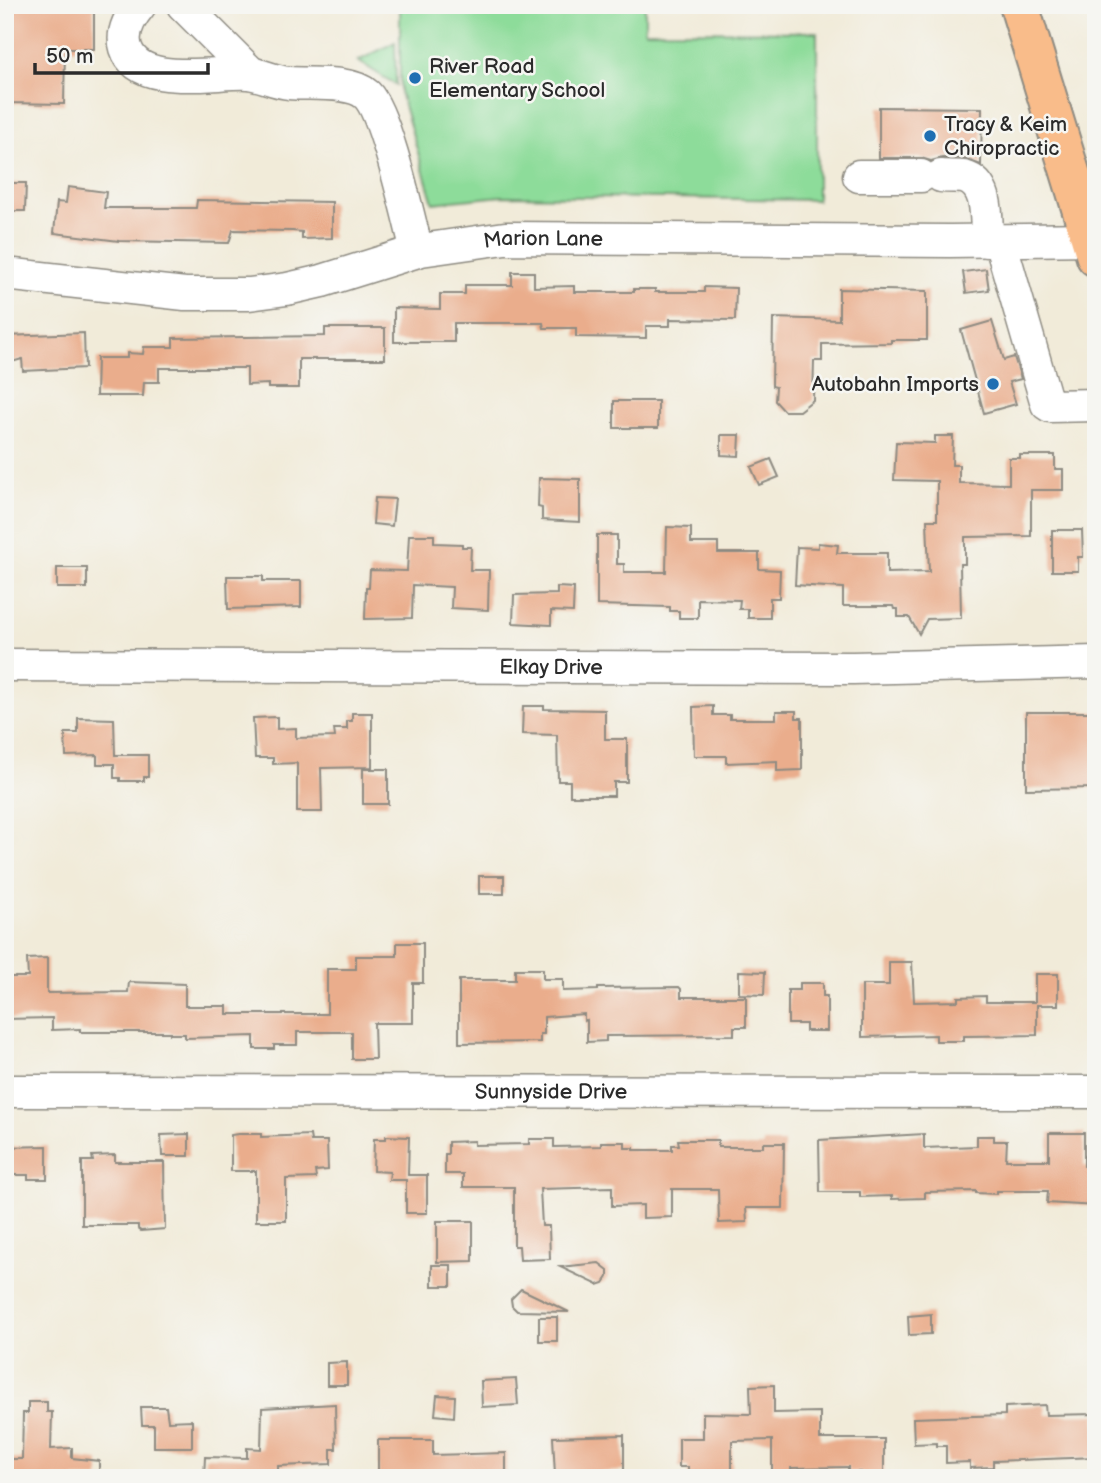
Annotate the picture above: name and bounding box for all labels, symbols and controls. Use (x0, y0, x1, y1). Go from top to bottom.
scale bar (35, 32, 208, 76)
text: 50 m (46, 44, 93, 69)
place label: River Road Elementary School (429, 54, 605, 103)
marker: River Road Elementary School (407, 70, 423, 86)
place label: Tracy & Keim Chiropractic (944, 112, 1067, 161)
marker: Tracy & Keim Chiropractic (922, 128, 938, 144)
street label: Marion Lane (482, 226, 603, 254)
place label: Autobahn Imports (812, 372, 979, 397)
marker: Autobahn Imports (985, 376, 1001, 392)
street label: Elkay Drive (499, 655, 603, 680)
street label: Sunnyside Drive (475, 1079, 627, 1105)

